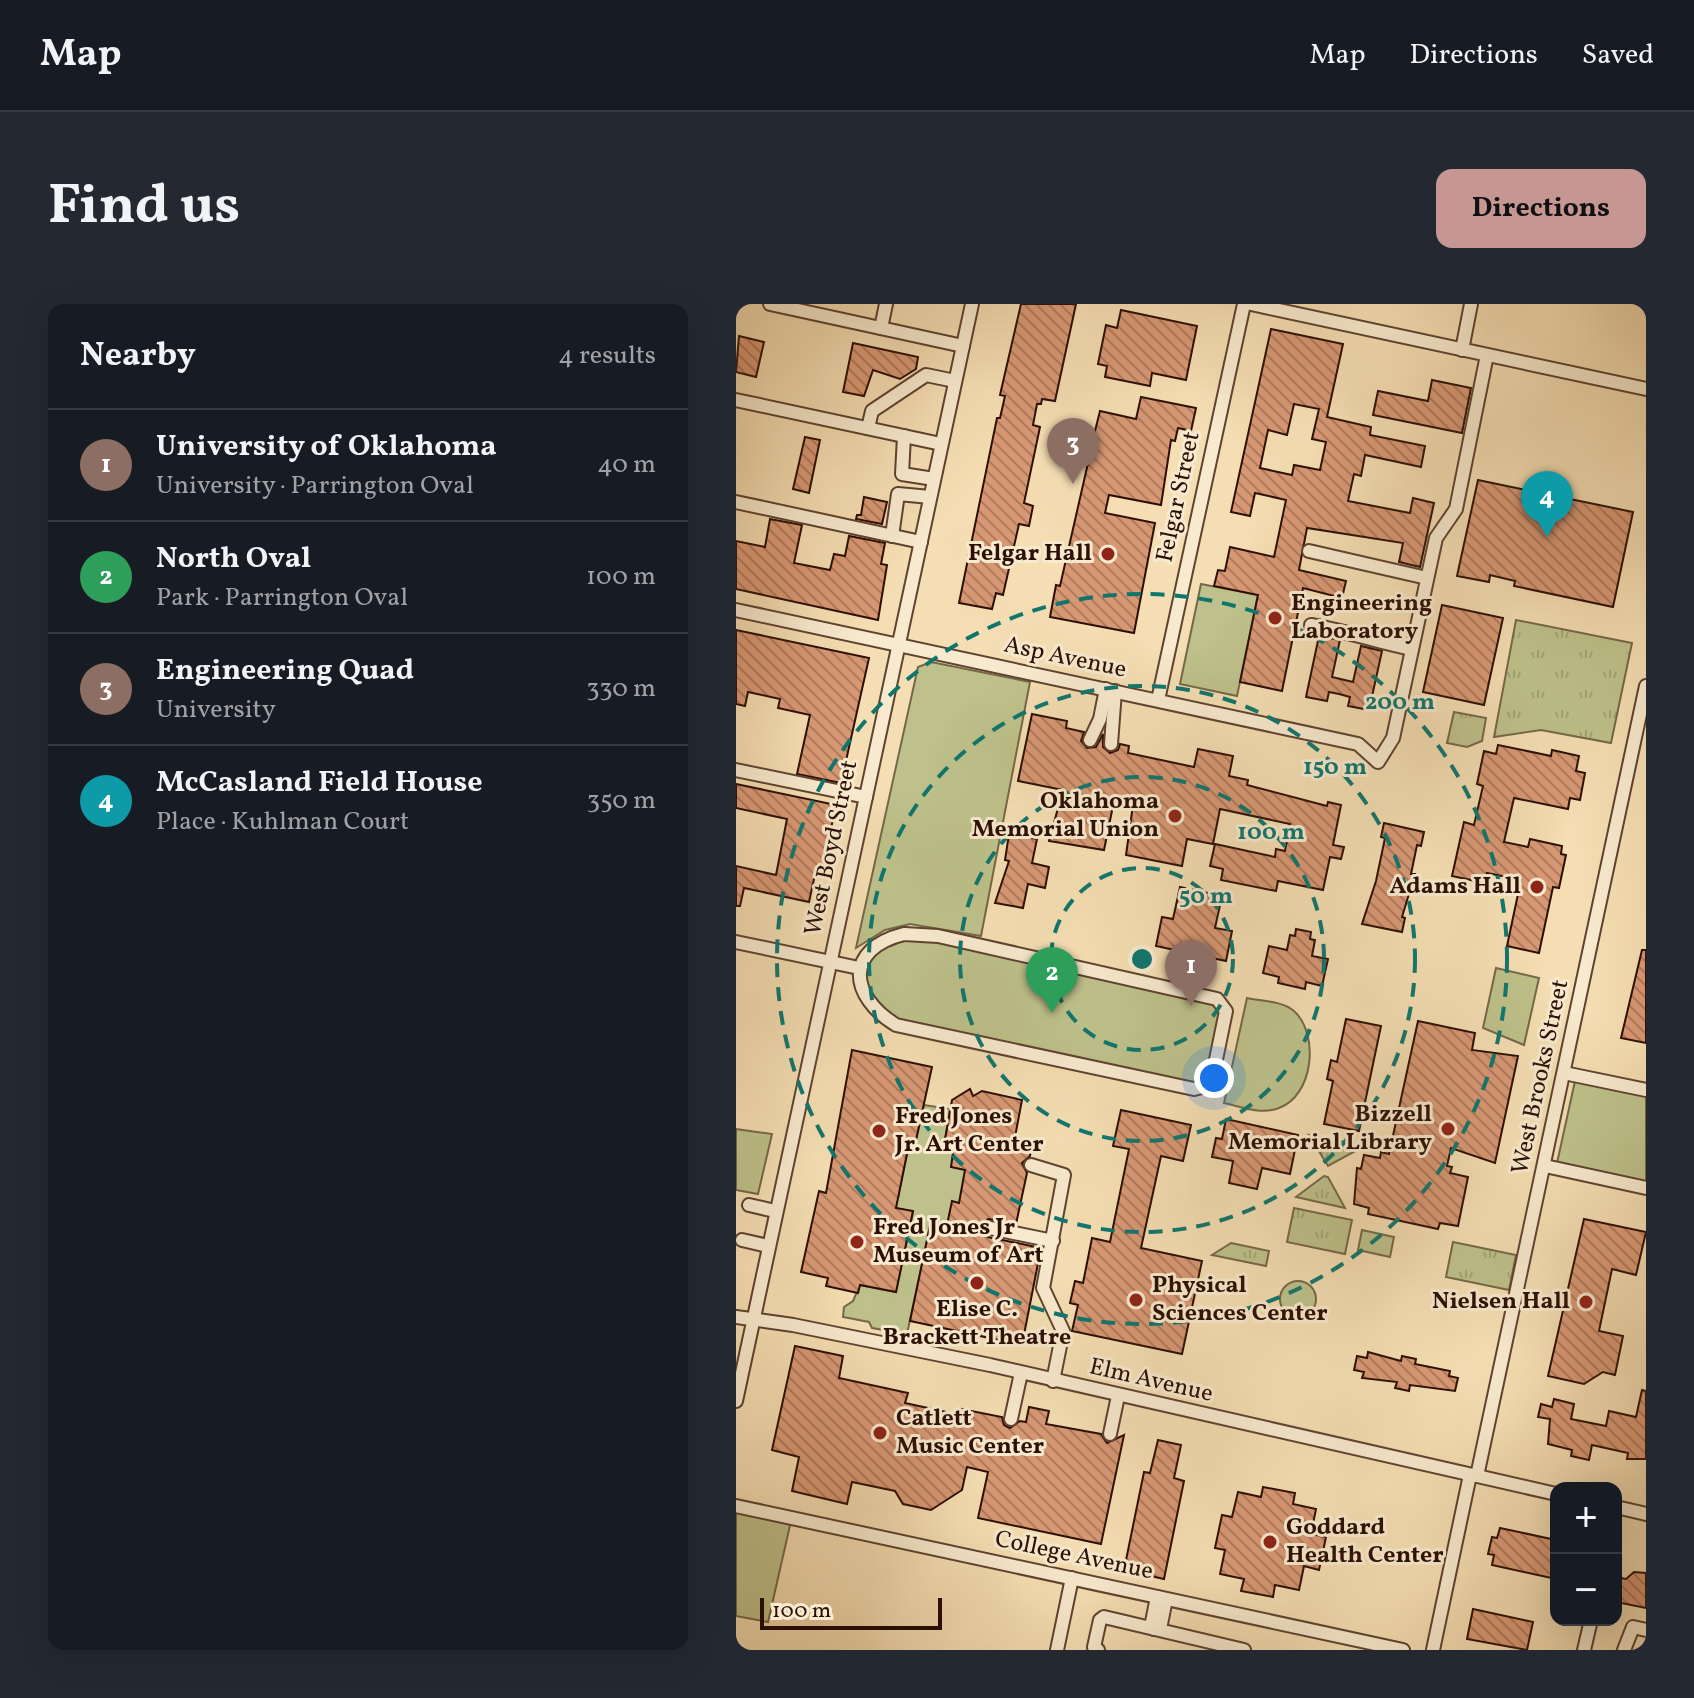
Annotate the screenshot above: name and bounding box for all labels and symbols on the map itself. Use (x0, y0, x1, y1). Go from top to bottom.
pin: 3 (1047, 418, 1099, 484)
street label: Felgar Street (1149, 429, 1209, 565)
pin: 4 (1521, 471, 1573, 537)
place label: Felgar Hall (968, 537, 1092, 571)
marker: Felgar Hall (1099, 545, 1117, 563)
place label: Engineering Laboratory (1291, 587, 1432, 649)
marker: Engineering Laboratory (1266, 609, 1284, 627)
street label: Asp Avenue (1001, 628, 1129, 688)
text: 200 m (1365, 686, 1435, 720)
text: 150 m (1303, 751, 1367, 785)
street label: West Boyd Street (797, 757, 867, 939)
place label: Oklahoma Memorial Union (972, 785, 1159, 847)
marker: Oklahoma Memorial Union (1166, 807, 1184, 825)
text: 100 m (1237, 816, 1305, 850)
place label: Adams Hall (1390, 870, 1521, 904)
marker: Adams Hall (1528, 878, 1546, 896)
text: 50 m (1179, 880, 1233, 914)
pin: 1 (1165, 940, 1217, 1006)
centre of rings (1128, 945, 1156, 973)
pin: 2 (1026, 947, 1078, 1013)
street label: West Brooks Street (1504, 976, 1578, 1178)
your location (1194, 1058, 1234, 1098)
place label: Bizzell Memorial Library (1228, 1098, 1433, 1160)
place label: Fred Jones Jr. Art Center (894, 1100, 1044, 1162)
marker: Bizzell Memorial Library (1439, 1120, 1457, 1138)
marker: Fred Jones Jr. Art Center (870, 1122, 888, 1140)
place label: Fred Jones Jr Museum of Art (873, 1211, 1044, 1273)
marker: Fred Jones Jr Museum of Art (848, 1233, 866, 1251)
place label: Physical Sciences Center (1152, 1269, 1328, 1331)
marker: Elise C. Brackett Theatre (968, 1274, 986, 1292)
place label: Nielsen Hall (1432, 1285, 1570, 1319)
marker: Physical Sciences Center (1127, 1291, 1145, 1309)
place label: Elise C. Brackett Theatre (883, 1293, 1071, 1355)
marker: Nielsen Hall (1577, 1293, 1595, 1311)
street label: Elm Avenue (1086, 1350, 1216, 1412)
place label: Catlett Music Center (896, 1402, 1044, 1464)
marker: Catlett Music Center (871, 1424, 889, 1442)
place label: Goddard Health Center (1286, 1511, 1444, 1573)
street label: College Avenue (992, 1523, 1156, 1589)
marker: Goddard Health Center (1261, 1533, 1279, 1551)
scale bar (760, 1594, 942, 1630)

